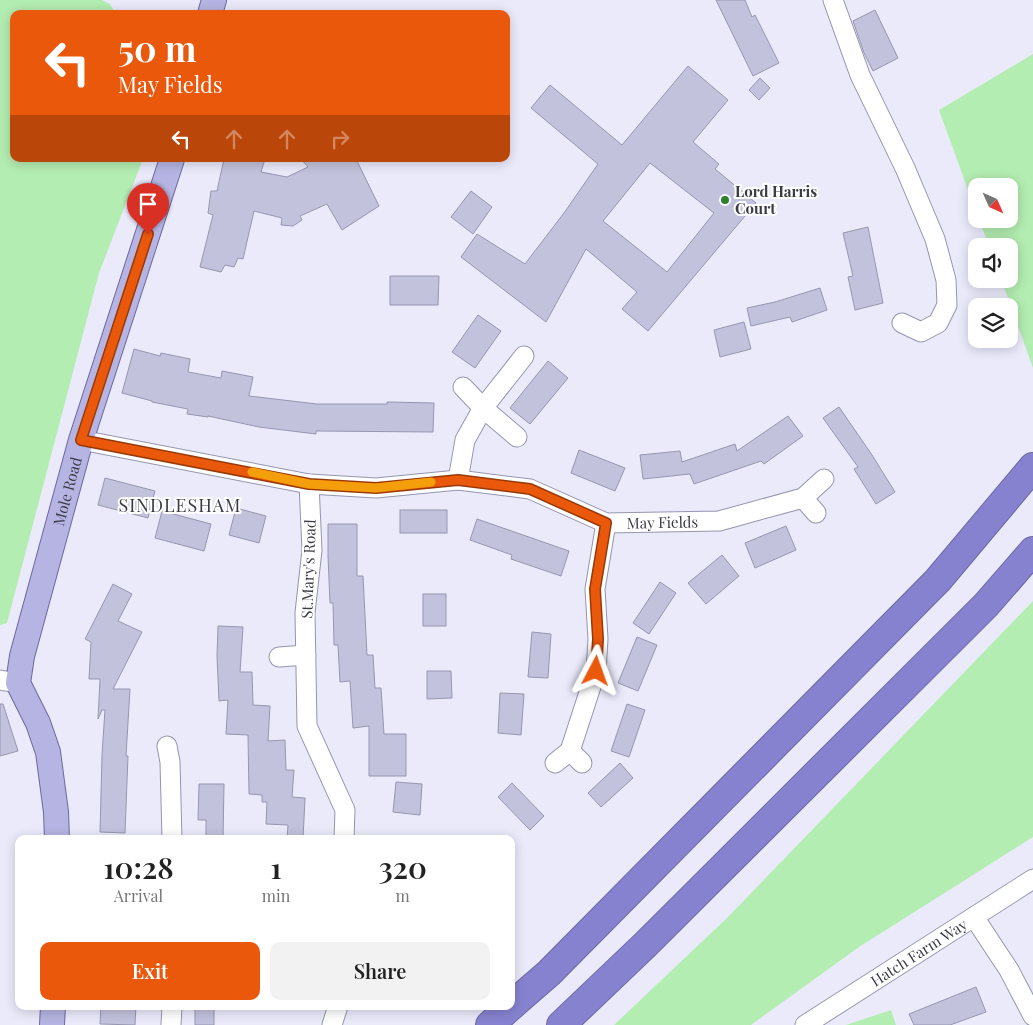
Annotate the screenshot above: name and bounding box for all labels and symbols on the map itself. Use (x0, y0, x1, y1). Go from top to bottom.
north arrow (968, 178, 1018, 228)
place label: Lord Harris Court (735, 181, 817, 218)
pin (127, 183, 169, 234)
marker: Lord Harris Court (719, 194, 731, 206)
street label: Mole Road (48, 454, 86, 528)
district label: SINDLESHAM (119, 493, 241, 517)
street label: May Fields (627, 511, 698, 533)
street label: St.Mary's Road (296, 519, 320, 619)
position arrow (569, 644, 621, 696)
street label: Hatch Farm Way (867, 914, 971, 990)

